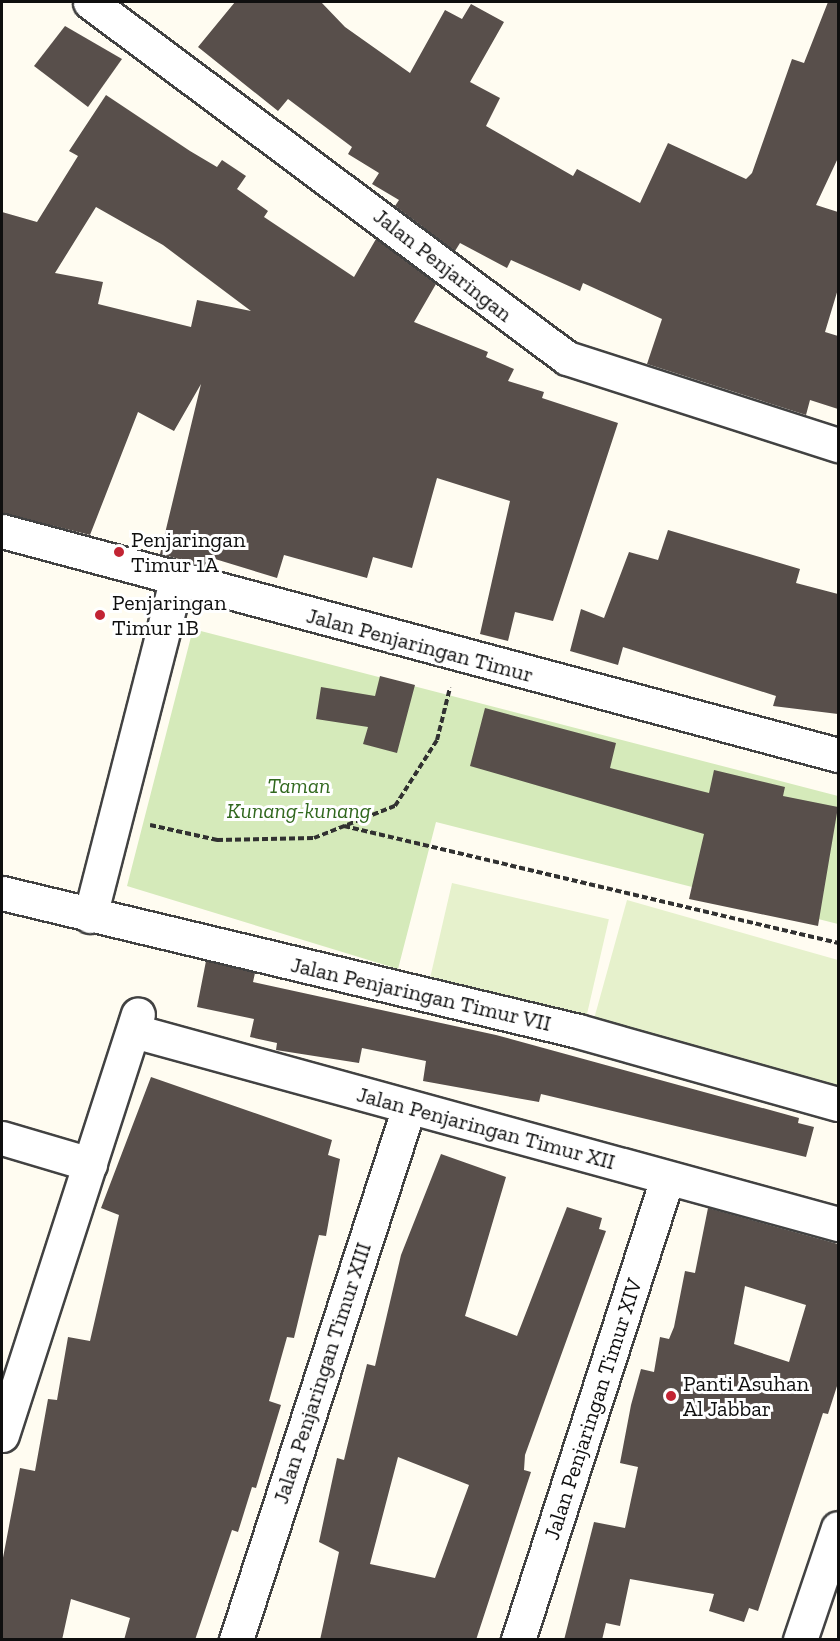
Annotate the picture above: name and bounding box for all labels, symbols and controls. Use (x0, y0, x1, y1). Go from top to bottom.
street label: Jalan Penjaringan (368, 203, 518, 327)
place label: Penjaringan Timur 1A (131, 526, 246, 578)
marker: Penjaringan Timur 1A (112, 545, 126, 559)
place label: Penjaringan Timur 1B (112, 589, 227, 640)
street label: Jalan Penjaringan Timur (304, 602, 536, 688)
marker: Penjaringan Timur 1B (93, 608, 107, 622)
park label: Taman Kunang-kunang (227, 772, 371, 824)
street label: Jalan Penjaringan Timur VII (288, 951, 554, 1037)
street label: Jalan Penjaringan Timur XII (354, 1081, 618, 1175)
street label: Jalan Penjaringan Timur XIII (267, 1239, 377, 1507)
street label: Jalan Penjaringan Timur XIV (538, 1274, 648, 1544)
place label: Panti Asuhan Al Jabbar (683, 1370, 810, 1422)
marker: Panti Asuhan Al Jabbar (664, 1389, 678, 1403)

